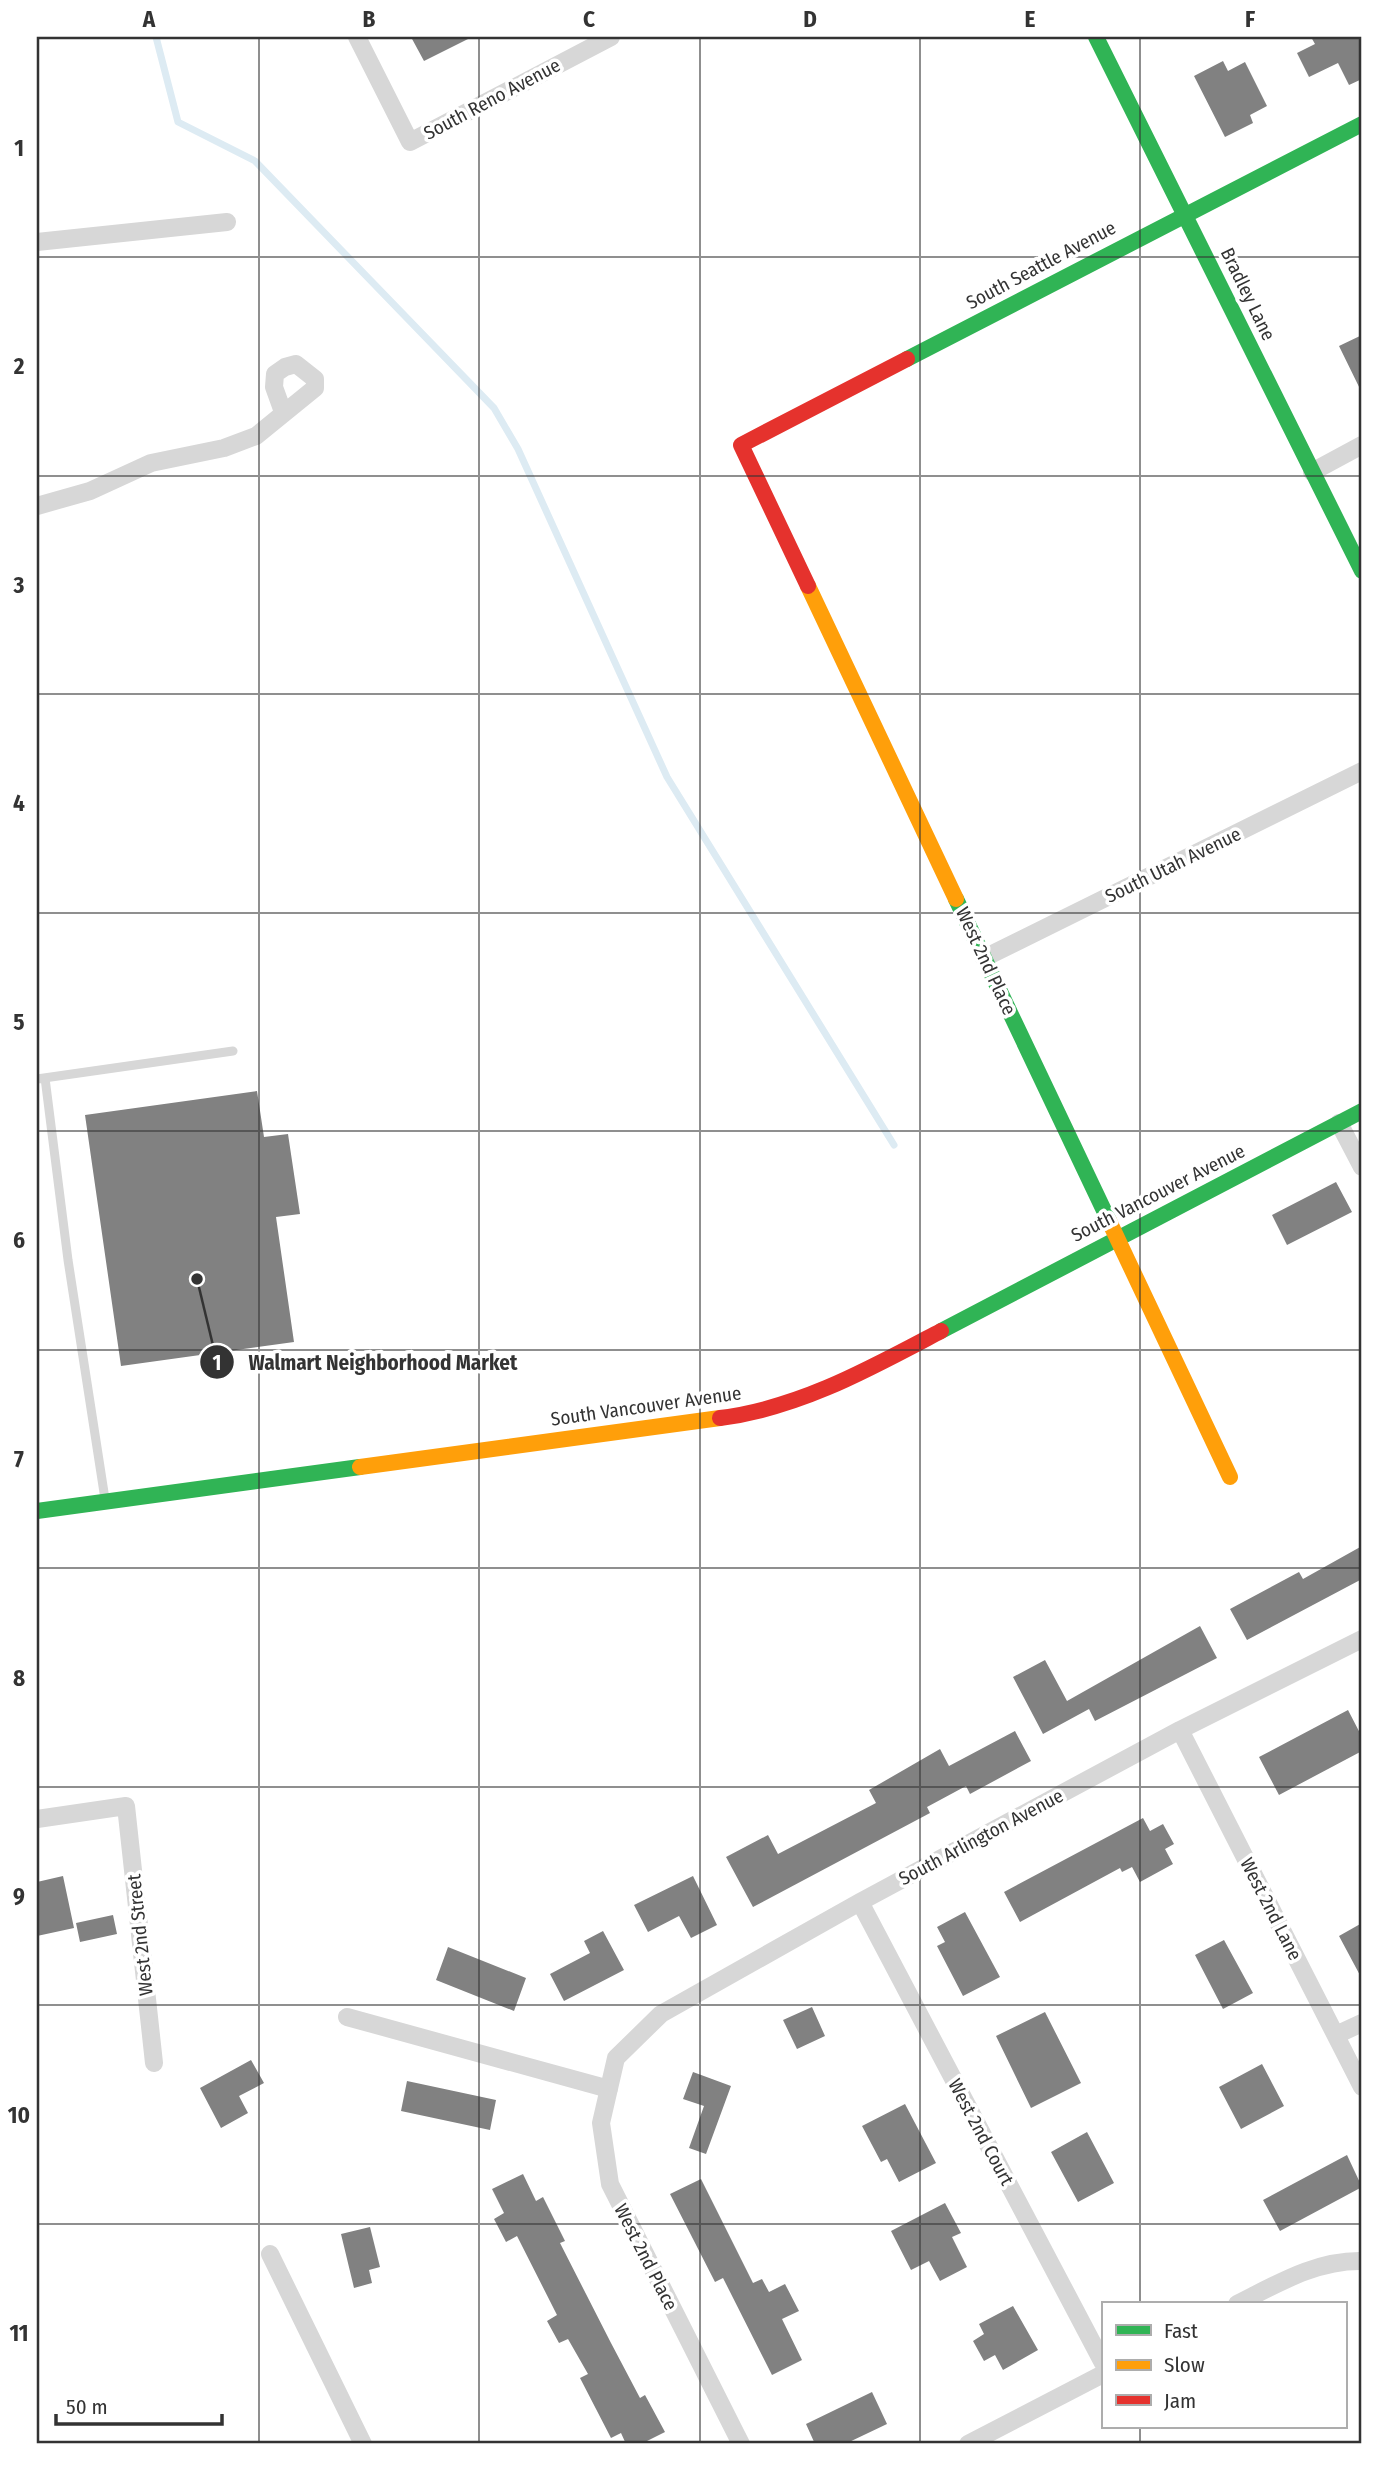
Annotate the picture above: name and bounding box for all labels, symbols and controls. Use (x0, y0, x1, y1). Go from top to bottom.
text: A (142, 5, 156, 33)
text: B (363, 5, 376, 33)
text: C (583, 5, 595, 33)
text: D (803, 5, 817, 33)
text: E (1025, 5, 1036, 33)
text: F (1245, 5, 1255, 33)
street label: South Reno Avenue (420, 53, 564, 145)
text: 1 (14, 134, 24, 162)
street label: South Seattle Avenue (962, 216, 1120, 314)
street label: Bradley Lane (1216, 244, 1280, 344)
text: 2 (13, 352, 25, 380)
text: 3 (13, 571, 25, 599)
text: 4 (13, 789, 25, 817)
street label: South Utah Avenue (1101, 822, 1245, 908)
street label: West 2nd Place (951, 903, 1021, 1019)
text: 5 (13, 1008, 25, 1036)
street label: South Vancouver Avenue (1067, 1139, 1249, 1247)
text: 6 (13, 1226, 25, 1254)
callout: Walmart Neighborhood Market (199, 1341, 531, 1383)
text: 1 (213, 1350, 221, 1376)
text: Walmart Neighborhood Market (249, 1350, 518, 1376)
street label: South Vancouver Avenue (549, 1381, 743, 1431)
text: 7 (14, 1445, 24, 1473)
text: 8 (13, 1664, 25, 1692)
street label: South Arlington Avenue (895, 1784, 1067, 1890)
street label: West 2nd Lane (1235, 1854, 1307, 1964)
street label: West 2nd Street (122, 1872, 158, 1997)
text: 9 (13, 1882, 25, 1910)
street label: West 2nd Court (943, 2075, 1019, 2190)
text: 10 (8, 2101, 30, 2129)
street label: West 2nd Place (609, 2200, 683, 2314)
legend (1102, 2302, 1346, 2428)
text: Fast (1164, 2318, 1198, 2344)
text: 11 (9, 2319, 29, 2347)
text: Slow (1164, 2352, 1205, 2378)
scale bar (56, 2383, 222, 2427)
text: Jam (1164, 2388, 1196, 2414)
text: 50 m (66, 2394, 108, 2420)

